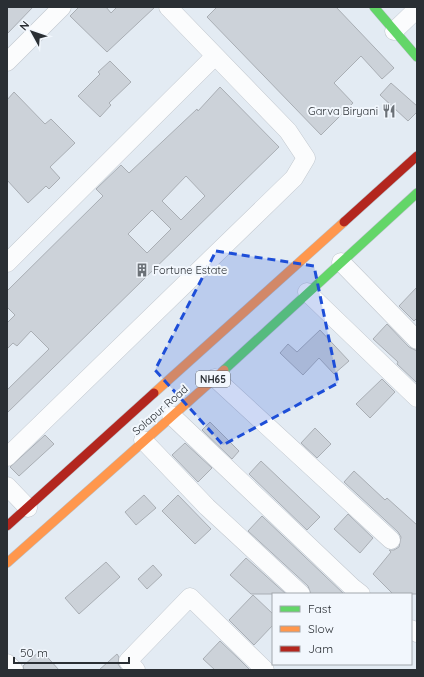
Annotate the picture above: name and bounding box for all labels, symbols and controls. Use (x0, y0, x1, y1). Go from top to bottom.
north arrow (12, 12, 52, 52)
text: N (16, 18, 32, 33)
restaurant icon: Garva Biryani (381, 103, 397, 119)
place label: Garva Biryani (308, 104, 378, 118)
building icon: Fortune Estate (134, 262, 150, 278)
place label: Fortune Estate (153, 263, 227, 277)
road number: NH65 (196, 371, 230, 387)
street label: Solapur Road (129, 382, 191, 438)
legend (272, 593, 412, 665)
text: Fast (308, 601, 332, 616)
text: Slow (308, 621, 334, 636)
scale bar (14, 639, 129, 665)
text: Jam (308, 641, 333, 656)
text: 50 m (20, 645, 48, 660)

